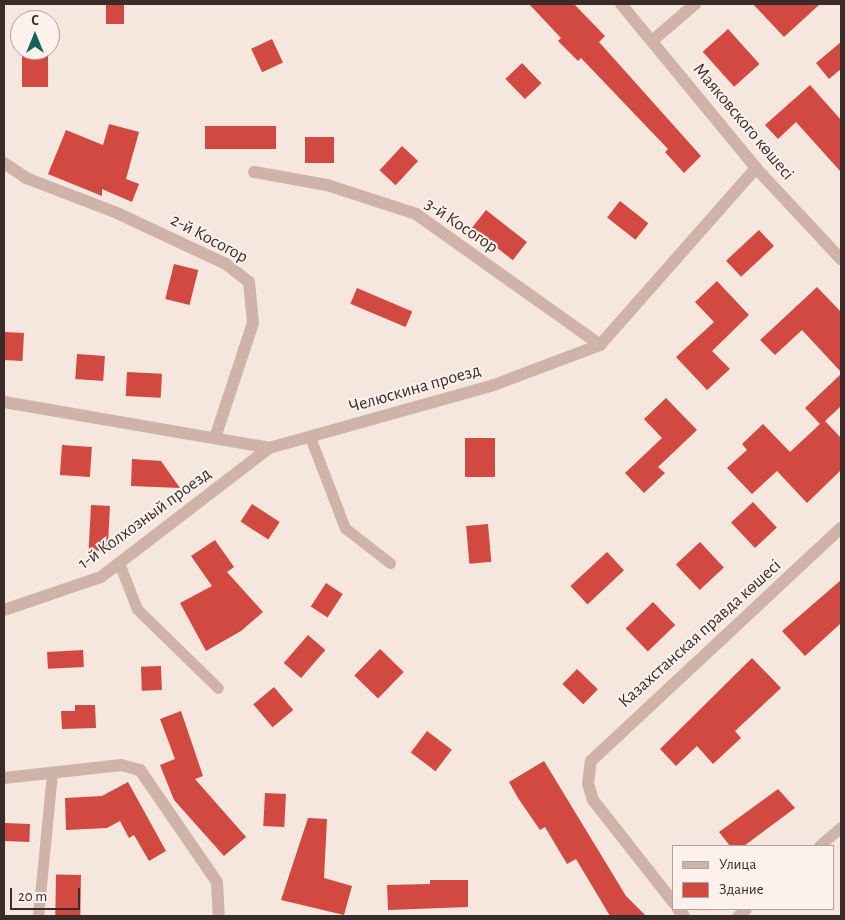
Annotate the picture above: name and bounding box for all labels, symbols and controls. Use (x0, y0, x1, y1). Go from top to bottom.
north arrow (10, 10, 60, 60)
text: С (31, 14, 39, 28)
street label: Маяковского көшесі (688, 59, 798, 185)
street label: 3-й Косогор (420, 194, 502, 258)
street label: 2-й Косогор (167, 210, 251, 268)
street label: Челюскина проезд (347, 360, 483, 418)
street label: 1-й Колхозный проезд (74, 463, 216, 575)
street label: Казахстанская правда көшесі (614, 555, 786, 713)
legend (672, 845, 835, 910)
text: Улица (719, 857, 756, 872)
scale bar (12, 878, 82, 910)
text: Здание (719, 882, 764, 897)
text: 20 m (18, 889, 47, 904)

